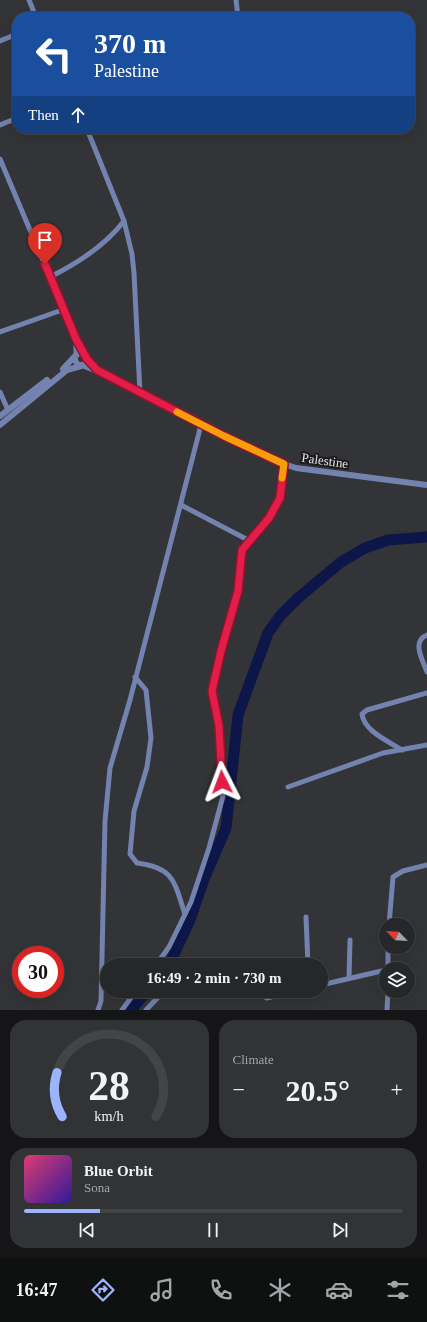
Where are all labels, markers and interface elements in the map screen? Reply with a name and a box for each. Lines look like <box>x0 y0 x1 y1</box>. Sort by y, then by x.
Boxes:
icon: left <box>28 28 80 80</box>
text: 370 m <box>94 28 166 59</box>
text: Palestine <box>94 61 159 81</box>
icon: ahead <box>67 104 89 126</box>
text: Then <box>28 107 59 123</box>
pin <box>28 223 62 264</box>
icon: arrive <box>34 229 56 251</box>
street label: Palestine <box>301 450 349 471</box>
position arrow <box>201 761 243 803</box>
north arrow <box>379 918 415 954</box>
map controls <box>379 918 415 998</box>
speed limit sign: 30 <box>12 946 64 998</box>
button: layers <box>379 962 415 998</box>
text: 16:49 · 2 min · 730 m <box>147 970 282 986</box>
text: Climate <box>233 1052 274 1067</box>
text: 28 <box>88 1063 130 1109</box>
text: 20.5° <box>286 1074 350 1107</box>
text: − <box>233 1077 245 1102</box>
text: + <box>391 1077 403 1102</box>
text: km/h <box>95 1108 124 1124</box>
text: Blue Orbit <box>84 1163 153 1179</box>
text: Sona <box>84 1180 110 1195</box>
icon: previous <box>76 1219 98 1241</box>
icon: pause <box>202 1219 224 1241</box>
icon: next <box>329 1219 351 1241</box>
icon: directions <box>89 1276 117 1304</box>
icon: music <box>148 1276 176 1304</box>
icon: phone <box>207 1276 235 1304</box>
icon: climate <box>266 1276 294 1304</box>
icon: car <box>325 1276 353 1304</box>
icon: filters <box>384 1276 412 1304</box>
text: 16:47 <box>16 1280 58 1300</box>

